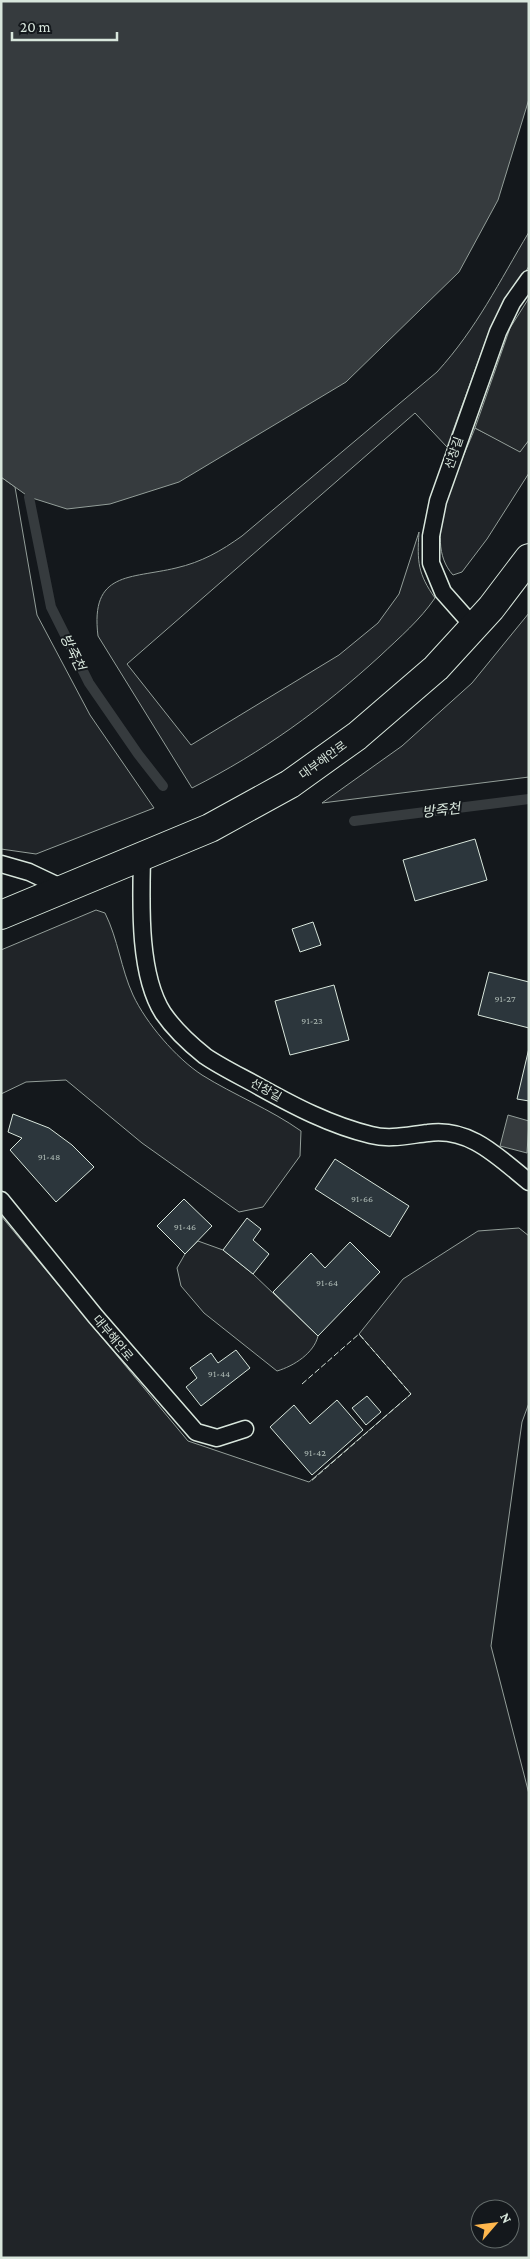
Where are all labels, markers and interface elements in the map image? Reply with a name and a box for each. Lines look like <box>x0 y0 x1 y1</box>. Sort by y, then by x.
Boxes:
scale bar <box>12 10 118 42</box>
text: 20 m <box>20 19 51 35</box>
street label: 선창길 <box>442 435 466 471</box>
water label: 방죽천 <box>57 631 89 674</box>
street label: 대부해안로 <box>297 738 349 782</box>
water label: 방죽천 <box>421 800 462 820</box>
house number: 91-27 <box>494 993 516 1004</box>
house number: 91-23 <box>301 1015 323 1026</box>
street label: 선창길 <box>248 1076 284 1104</box>
house number: 91-48 <box>38 1151 60 1162</box>
house number: 91-66 <box>351 1193 373 1204</box>
house number: 91-46 <box>174 1221 196 1232</box>
house number: 91-64 <box>316 1277 338 1288</box>
street label: 대부해안로 <box>90 1312 136 1364</box>
house number: 91-44 <box>208 1368 230 1379</box>
house number: 91-42 <box>304 1447 326 1458</box>
north arrow <box>470 2199 520 2249</box>
text: N <box>497 2210 516 2226</box>

